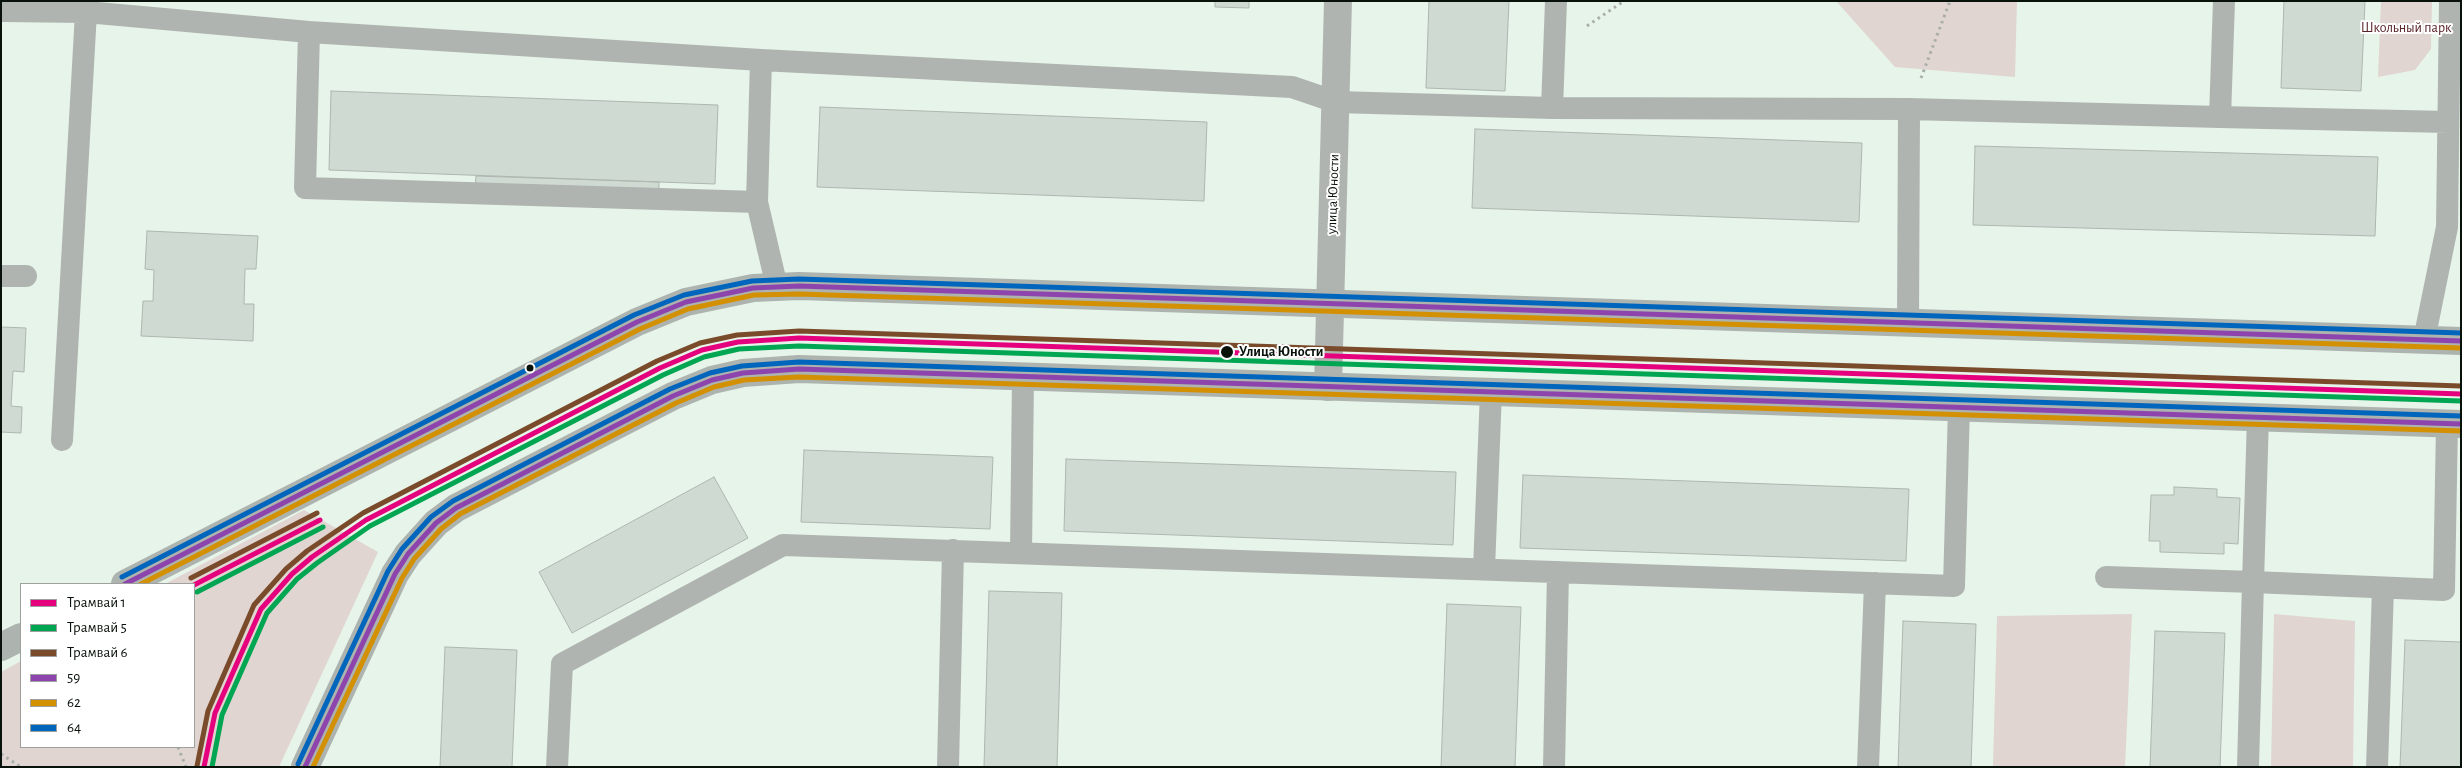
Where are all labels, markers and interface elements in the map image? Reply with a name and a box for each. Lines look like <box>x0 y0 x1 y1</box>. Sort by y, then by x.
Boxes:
park label: Школьный парк <box>2361 20 2451 36</box>
street label: улица Юности <box>1323 154 1343 234</box>
marker: Улица Юности <box>1219 344 1235 360</box>
place label: Улица Юности <box>1239 344 1323 360</box>
unlabelled marker <box>525 363 535 373</box>
legend <box>20 583 195 748</box>
text: Трамвай 1 <box>67 595 126 610</box>
text: Трамвай 5 <box>67 620 127 635</box>
text: Трамвай 6 <box>67 645 128 660</box>
text: 59 <box>67 670 80 685</box>
text: 62 <box>67 695 81 710</box>
text: 64 <box>67 720 81 735</box>

